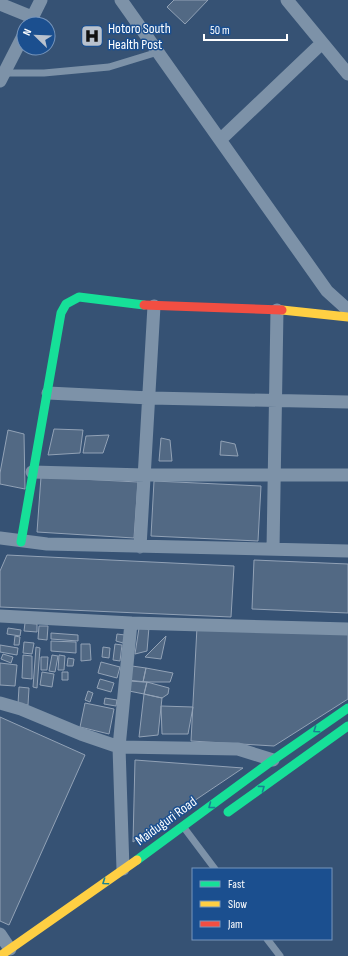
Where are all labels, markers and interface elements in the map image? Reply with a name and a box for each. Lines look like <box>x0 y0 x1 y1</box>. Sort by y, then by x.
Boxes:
north arrow <box>16 16 56 56</box>
scale bar <box>204 16 287 42</box>
place label: Hotoro South Health Post <box>108 20 171 53</box>
hospital icon: Hotoro South Health Post <box>79 23 105 49</box>
text: 50 m <box>210 23 230 38</box>
text: N <box>20 27 34 38</box>
one-way arrow <box>313 725 320 733</box>
one-way arrow <box>257 786 264 793</box>
street label: Maiduguri Road <box>132 793 200 849</box>
one-way arrow <box>208 802 215 809</box>
legend <box>192 868 332 940</box>
one-way arrow <box>102 877 109 885</box>
text: Fast <box>228 877 245 892</box>
text: Slow <box>228 897 247 912</box>
text: Jam <box>227 917 243 932</box>

